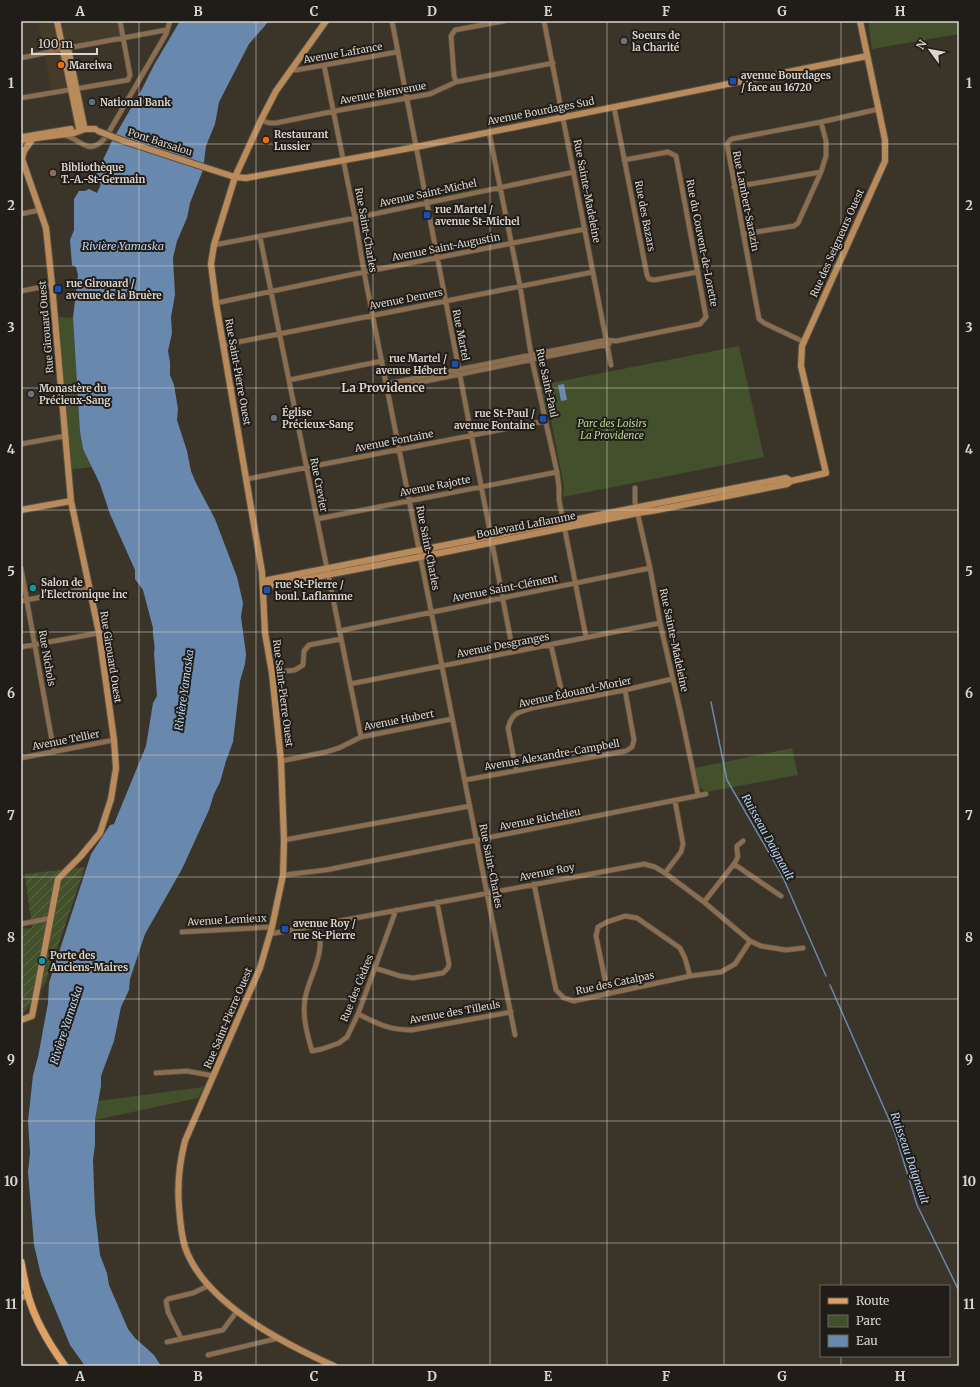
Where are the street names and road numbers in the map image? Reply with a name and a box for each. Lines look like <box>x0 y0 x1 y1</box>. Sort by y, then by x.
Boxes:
street label: Avenue Lafrance <box>302 40 383 67</box>
street label: Avenue Bienvenue <box>338 79 427 107</box>
street label: Avenue Bourdages Sud <box>485 94 596 128</box>
street label: Pont Barsalou <box>126 125 194 159</box>
street label: Rue Sainte-Madeleine <box>571 138 603 244</box>
street label: Rue Lambert-Sarazin <box>730 150 762 253</box>
street label: Avenue Saint-Michel <box>377 176 478 210</box>
street label: Rue du Couvent-de-Lorette <box>683 178 721 308</box>
street label: Rue des Bazars <box>632 179 658 253</box>
street label: Rue Saint-Charles <box>352 187 380 274</box>
street label: Rue des Seigneurs Ouest <box>807 187 867 299</box>
street label: Avenue Saint-Augustin <box>390 230 502 264</box>
street label: Rue Girouard Ouest <box>35 280 57 374</box>
street label: Avenue Demers <box>367 285 444 313</box>
street label: Rue Martel <box>450 308 472 362</box>
street label: Rue Saint-Pierre Ouest <box>222 318 254 427</box>
street label: Rue Saint-Paul <box>533 347 561 419</box>
street label: Avenue Fontaine <box>353 427 434 455</box>
street label: Rue Crevier <box>307 457 331 514</box>
street label: Avenue Rajotte <box>398 473 471 499</box>
street label: Rue Saint-Charles <box>413 505 443 592</box>
street label: Boulevard Laflamme <box>475 509 577 541</box>
street label: Avenue Saint-Clément <box>450 571 559 605</box>
street label: Rue Sainte-Madeleine <box>657 587 691 693</box>
street label: Rue Girouard Ouest <box>97 610 125 704</box>
street label: Rue Nichols <box>36 629 58 687</box>
street label: Avenue Desgranges <box>455 630 550 661</box>
street label: Rue Saint-Pierre Ouest <box>270 638 296 748</box>
street label: Avenue Édouard-Morier <box>516 673 633 711</box>
street label: Avenue Hubert <box>362 707 435 733</box>
street label: Avenue Tellier <box>30 727 101 753</box>
street label: Avenue Alexandre-Campbell <box>482 737 621 773</box>
street label: Avenue Richelieu <box>497 805 582 833</box>
street label: Rue Saint-Charles <box>476 823 506 910</box>
street label: Avenue Roy <box>517 860 576 884</box>
street label: Avenue Lemieux <box>186 911 267 929</box>
street label: Rue des Cèdres <box>338 952 376 1024</box>
street label: Rue Saint-Pierre Ouest <box>201 966 255 1070</box>
street label: Rue des Catalpas <box>574 968 656 998</box>
street label: Avenue des Tilleuls <box>408 998 502 1027</box>

